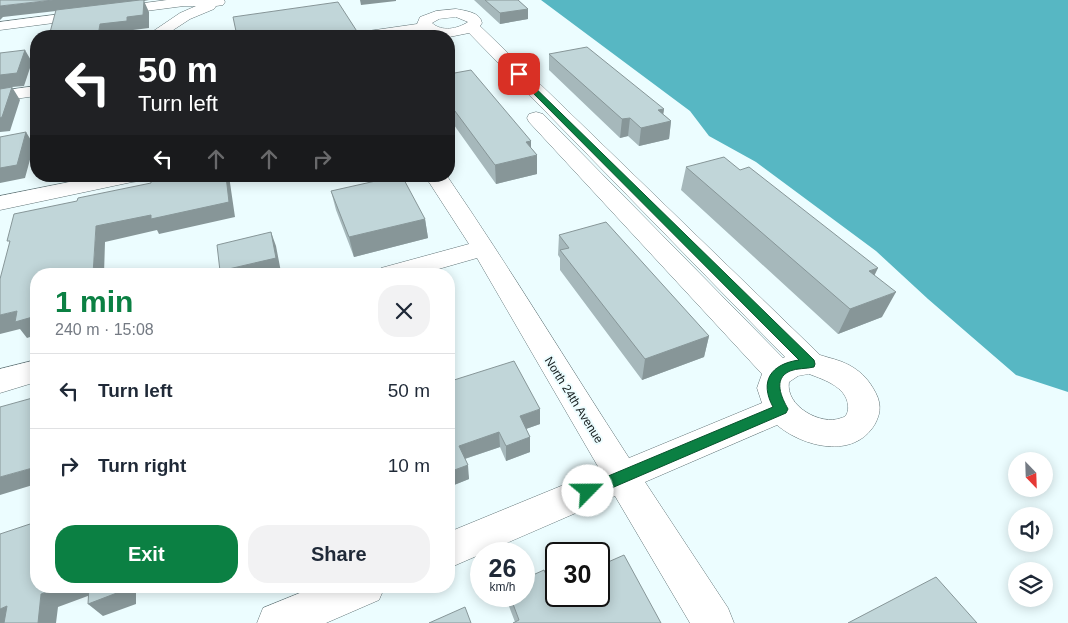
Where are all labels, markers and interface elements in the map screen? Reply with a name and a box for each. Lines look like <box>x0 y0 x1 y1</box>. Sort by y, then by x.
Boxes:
icon: left <box>55 50 120 115</box>
text: 50 m <box>138 50 218 89</box>
pin <box>498 53 540 95</box>
icon: arrive <box>505 60 533 88</box>
text: Turn left <box>138 91 218 116</box>
icon: left <box>149 145 177 173</box>
icon: ahead <box>202 145 230 173</box>
icon: ahead <box>255 145 283 173</box>
icon: right <box>308 145 336 173</box>
text: 1 min <box>55 285 133 318</box>
button: close <box>378 285 430 337</box>
text: 240 m · 15:08 <box>55 321 154 338</box>
street label: North 24th Avenue <box>542 354 606 446</box>
icon: left <box>55 377 83 405</box>
text: Turn left <box>98 380 173 401</box>
text: 50 m <box>388 380 430 401</box>
icon: right <box>55 452 83 480</box>
north arrow <box>1008 452 1052 498</box>
map controls <box>1008 452 1053 607</box>
text: Turn right <box>98 455 186 476</box>
text: 10 m <box>388 455 430 476</box>
position arrow <box>561 464 613 516</box>
button: sound <box>1008 507 1053 552</box>
button: Exit <box>55 525 238 583</box>
button: Share <box>248 525 430 583</box>
speed limit sign: 30 <box>545 542 610 607</box>
text: 26 <box>489 554 516 582</box>
button: layers <box>1008 562 1053 607</box>
text: km/h <box>489 580 516 594</box>

